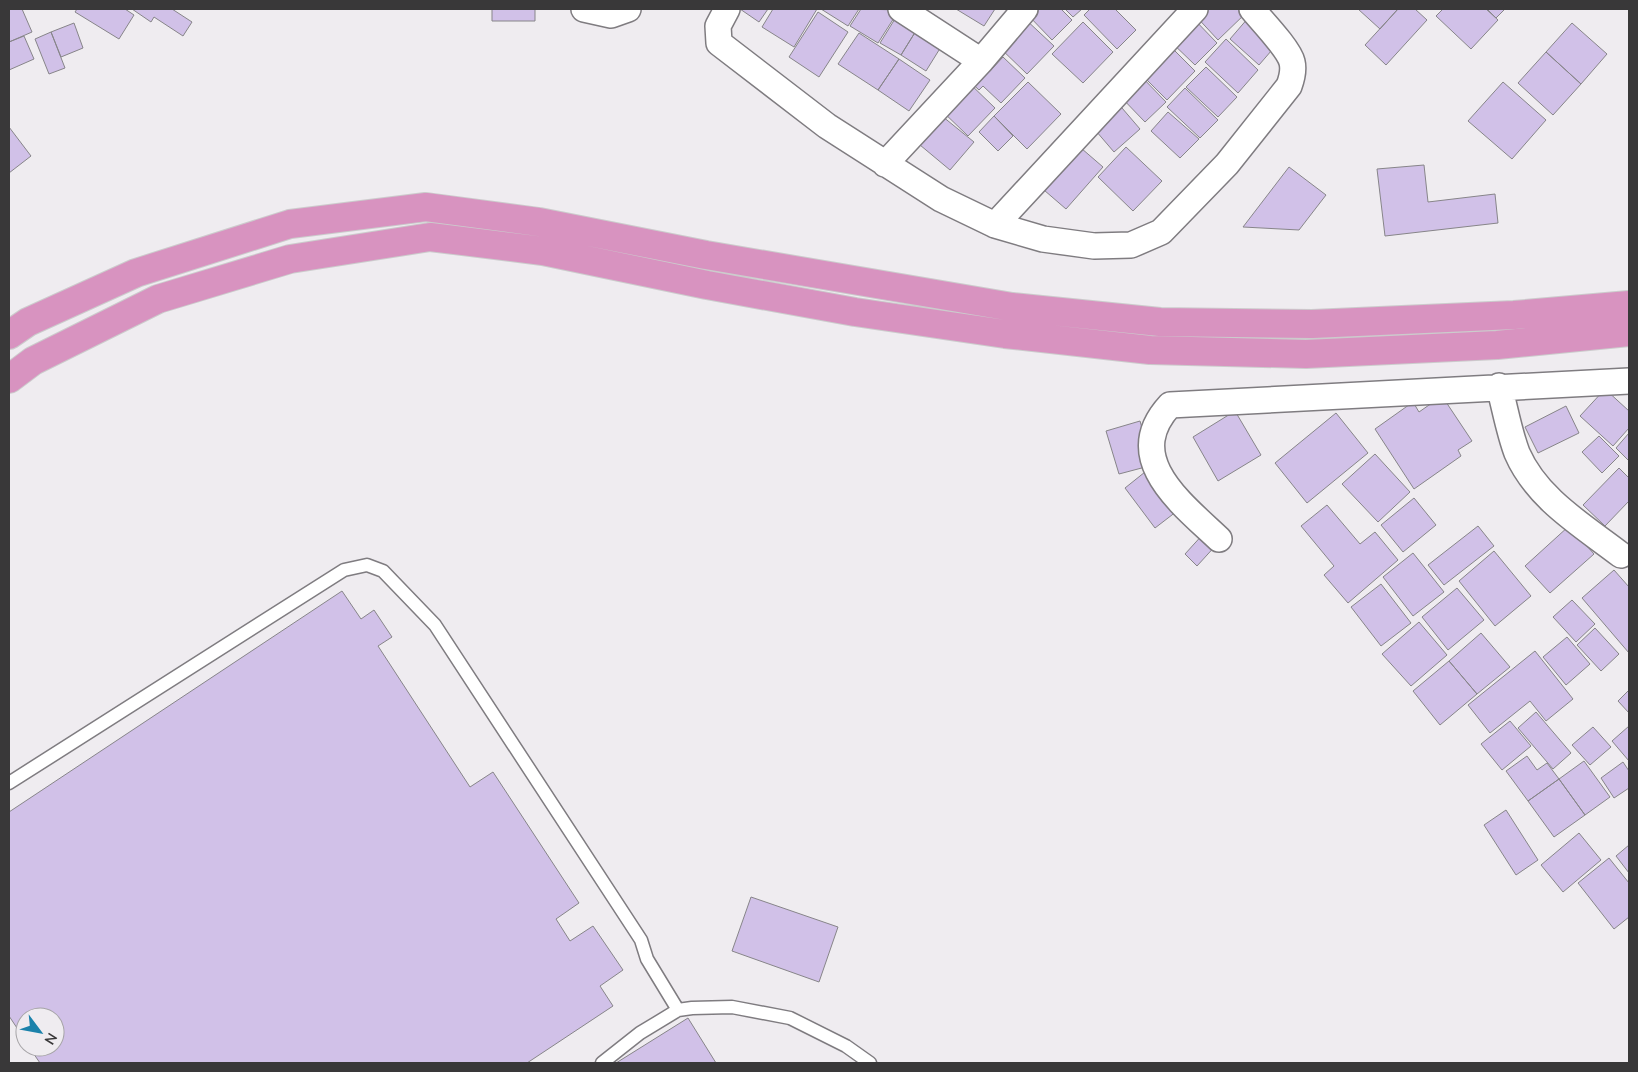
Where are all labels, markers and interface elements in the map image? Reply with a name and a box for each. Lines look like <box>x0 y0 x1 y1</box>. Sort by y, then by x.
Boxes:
north arrow <box>15 1007 65 1057</box>
text: N <box>41 1030 61 1048</box>

